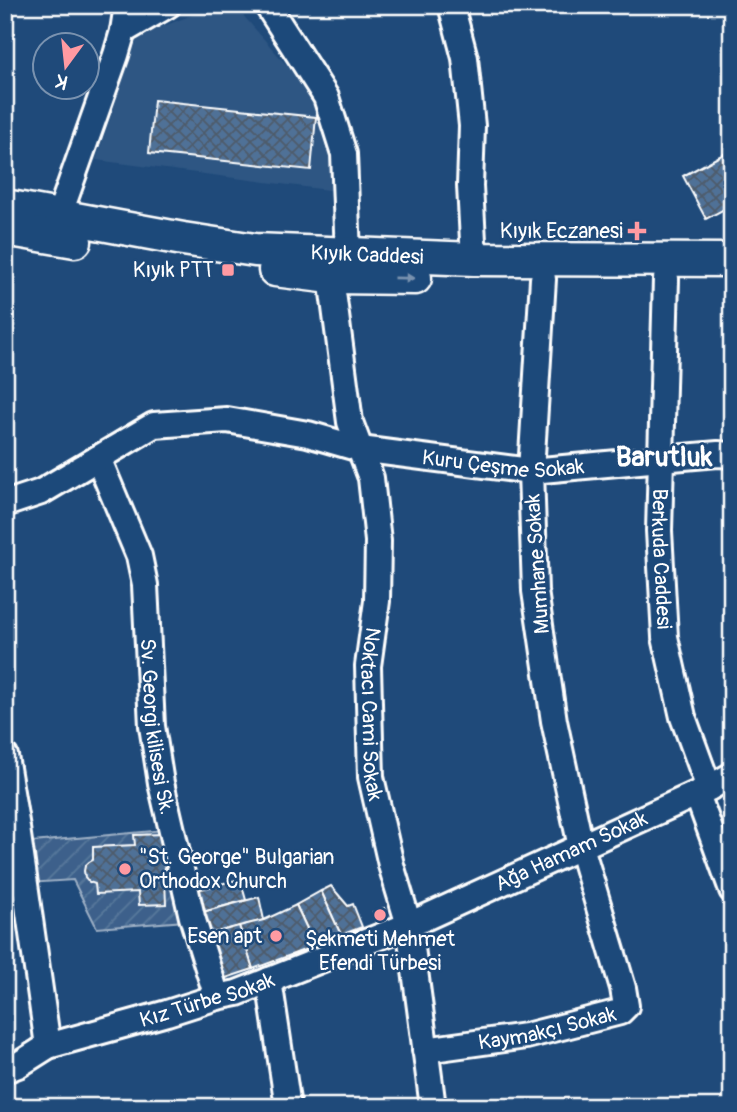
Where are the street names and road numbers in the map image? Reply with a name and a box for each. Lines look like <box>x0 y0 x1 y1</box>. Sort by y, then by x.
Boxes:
street label: Kıyık Caddesi <box>310 239 424 271</box>
street label: Kuru Çeşme Sokak <box>420 444 586 485</box>
street label: Berkuda Caddesi <box>645 488 678 630</box>
street label: Mumhane Sokak <box>519 493 556 635</box>
street label: Noktacı Cami Sokak <box>354 625 389 804</box>
street label: Sv. Georgi kilisesi Sk. <box>134 638 181 817</box>
street label: Ağa Hamam Sokak <box>491 805 652 898</box>
street label: Kız Türbe Sokak <box>137 966 279 1034</box>
street label: Kaymakçı Sokak <box>476 1001 619 1056</box>

